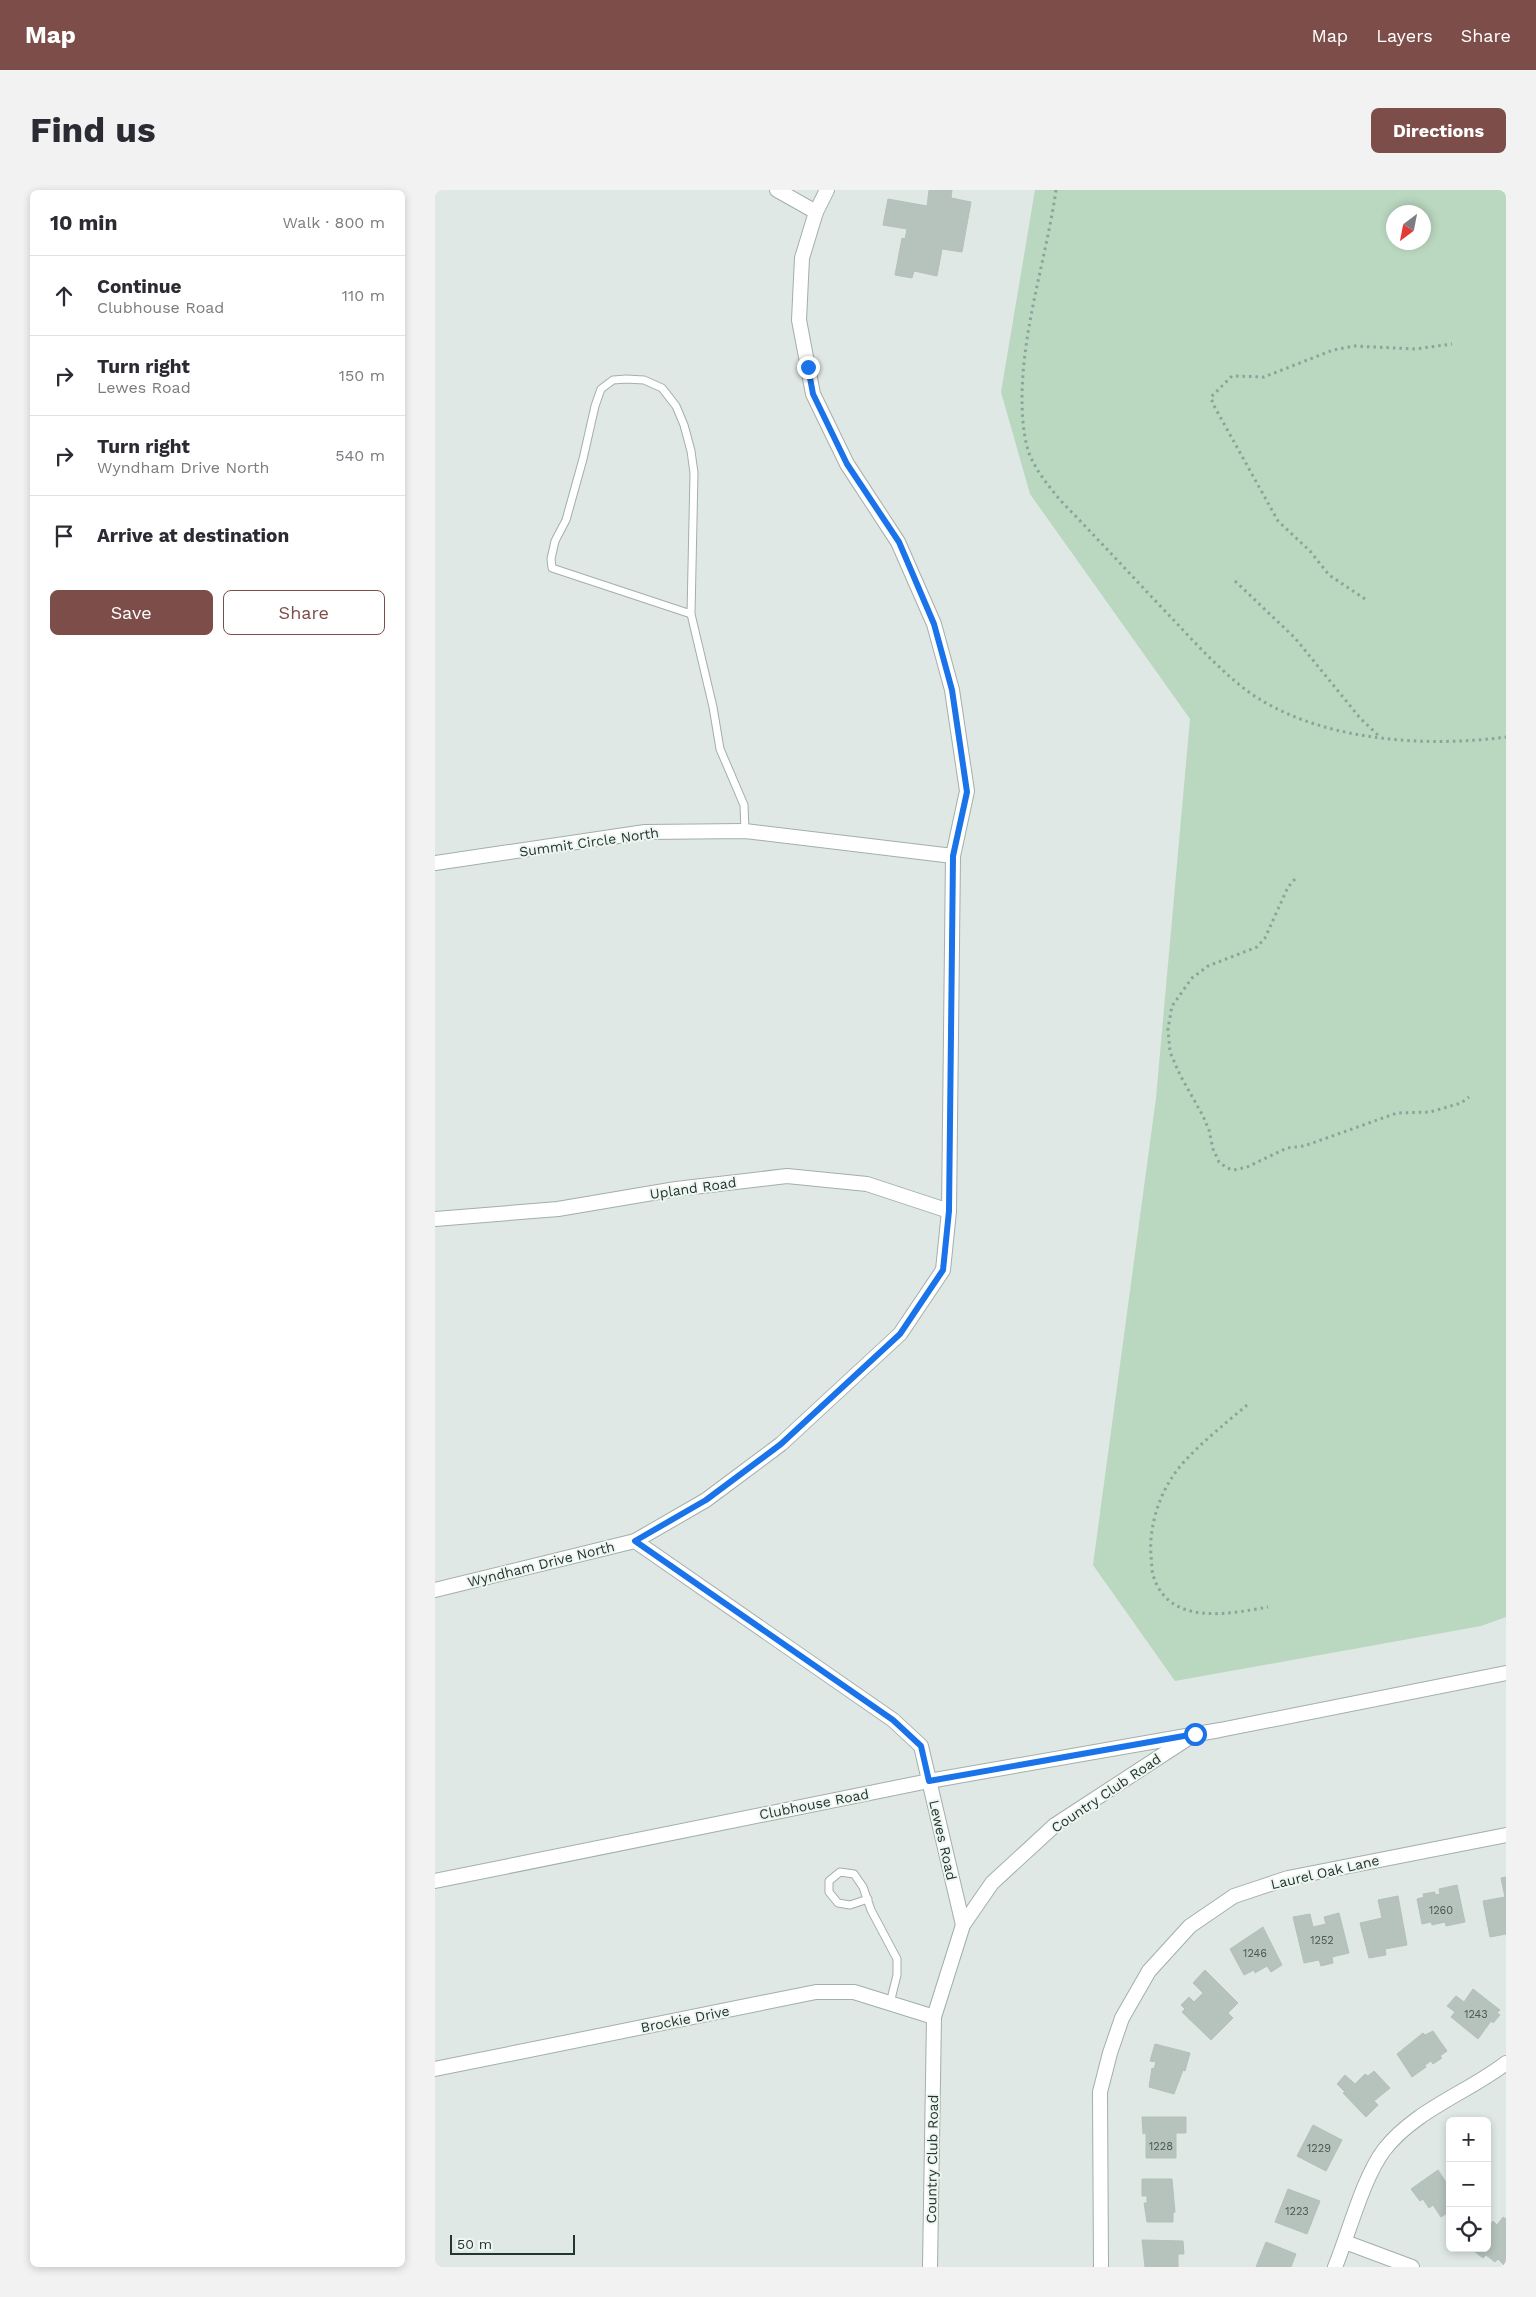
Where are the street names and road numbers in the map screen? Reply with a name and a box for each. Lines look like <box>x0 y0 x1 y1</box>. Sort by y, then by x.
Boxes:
street label: Summit Circle North <box>518 824 660 860</box>
street label: Upland Road <box>649 1174 737 1202</box>
street label: Wyndham Drive North <box>466 1538 616 1590</box>
street label: Country Club Road <box>1048 1750 1164 1836</box>
street label: Clubhouse Road <box>758 1786 870 1822</box>
street label: Lewes Road <box>926 1798 960 1882</box>
street label: Laurel Oak Lane <box>1269 1852 1381 1892</box>
street label: Brockie Drive <box>639 2003 731 2035</box>
street label: Country Club Road <box>923 2095 941 2223</box>

